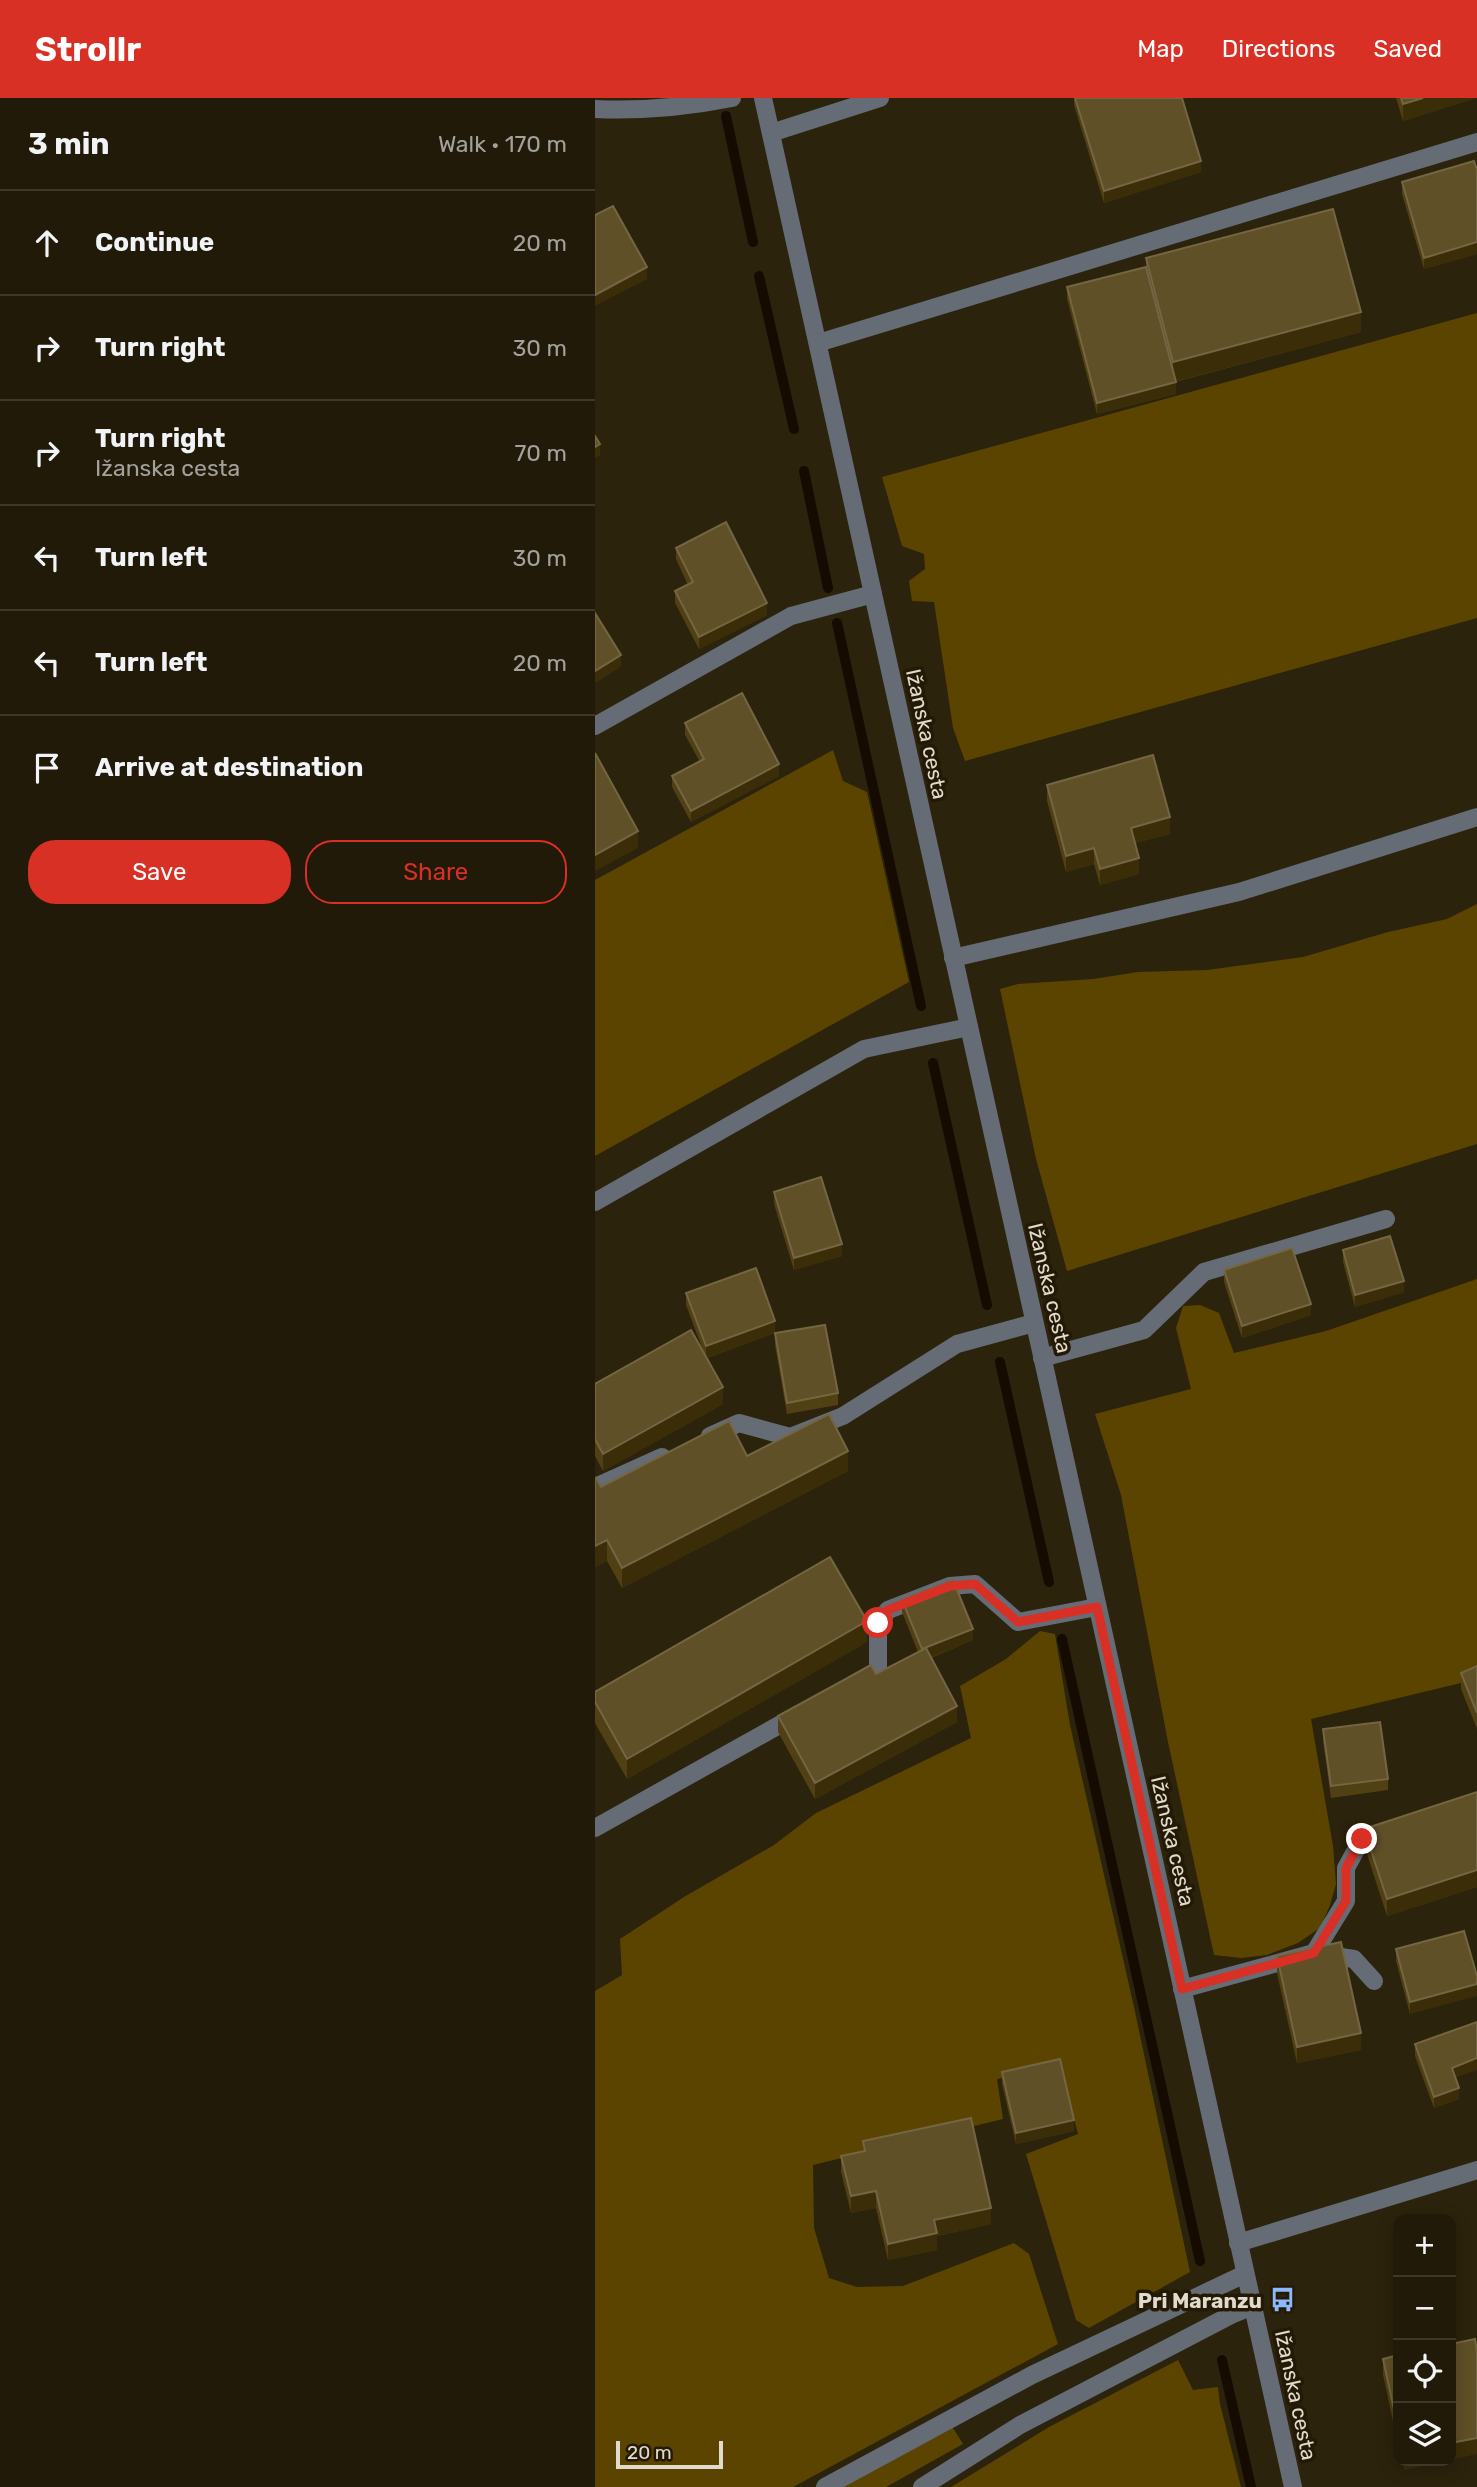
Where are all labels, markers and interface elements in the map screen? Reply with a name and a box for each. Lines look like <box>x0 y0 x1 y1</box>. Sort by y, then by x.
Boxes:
text: Strollr <box>35 30 141 69</box>
text: Map <box>1137 35 1184 63</box>
text: Directions <box>1222 35 1335 63</box>
text: Saved <box>1373 35 1442 63</box>
text: 3 min <box>28 126 110 162</box>
text: Walk · 170 m <box>438 130 567 158</box>
icon: ahead <box>28 224 66 262</box>
text: Continue <box>95 227 214 258</box>
text: 20 m <box>513 229 567 257</box>
icon: right <box>28 329 66 367</box>
text: Turn right <box>95 332 225 363</box>
text: 30 m <box>512 334 567 362</box>
text: Turn right <box>95 423 225 454</box>
icon: right <box>28 434 66 472</box>
text: 70 m <box>515 439 567 467</box>
text: Ižanska cesta <box>95 454 240 482</box>
icon: left <box>28 539 66 577</box>
text: Turn left <box>95 542 207 573</box>
text: 30 m <box>512 544 567 572</box>
icon: left <box>28 644 66 682</box>
text: Turn left <box>95 647 207 678</box>
text: 20 m <box>513 649 567 677</box>
street label: Ižanska cesta <box>901 667 953 801</box>
icon: arrive <box>28 749 66 787</box>
text: Arrive at destination <box>95 752 363 783</box>
button: Save <box>28 840 291 904</box>
button: Share <box>305 840 567 904</box>
street label: Ižanska cesta <box>1023 1221 1077 1355</box>
route start <box>862 1607 893 1638</box>
street label: Ižanska cesta <box>1146 1774 1200 1908</box>
route end <box>1346 1823 1377 1854</box>
map controls <box>1393 2214 1456 2466</box>
button: + <box>1393 2214 1456 2277</box>
button: − <box>1393 2277 1456 2340</box>
bus stop icon: Pri Maranzu <box>1268 2286 1296 2314</box>
place label: Pri Maranzu <box>1138 2288 1262 2313</box>
street label: Ižanska cesta <box>1270 2328 1322 2462</box>
button: locate <box>1393 2340 1456 2403</box>
button: layers <box>1393 2403 1456 2466</box>
scale bar <box>616 2438 723 2470</box>
text: 20 m <box>627 2441 672 2464</box>

